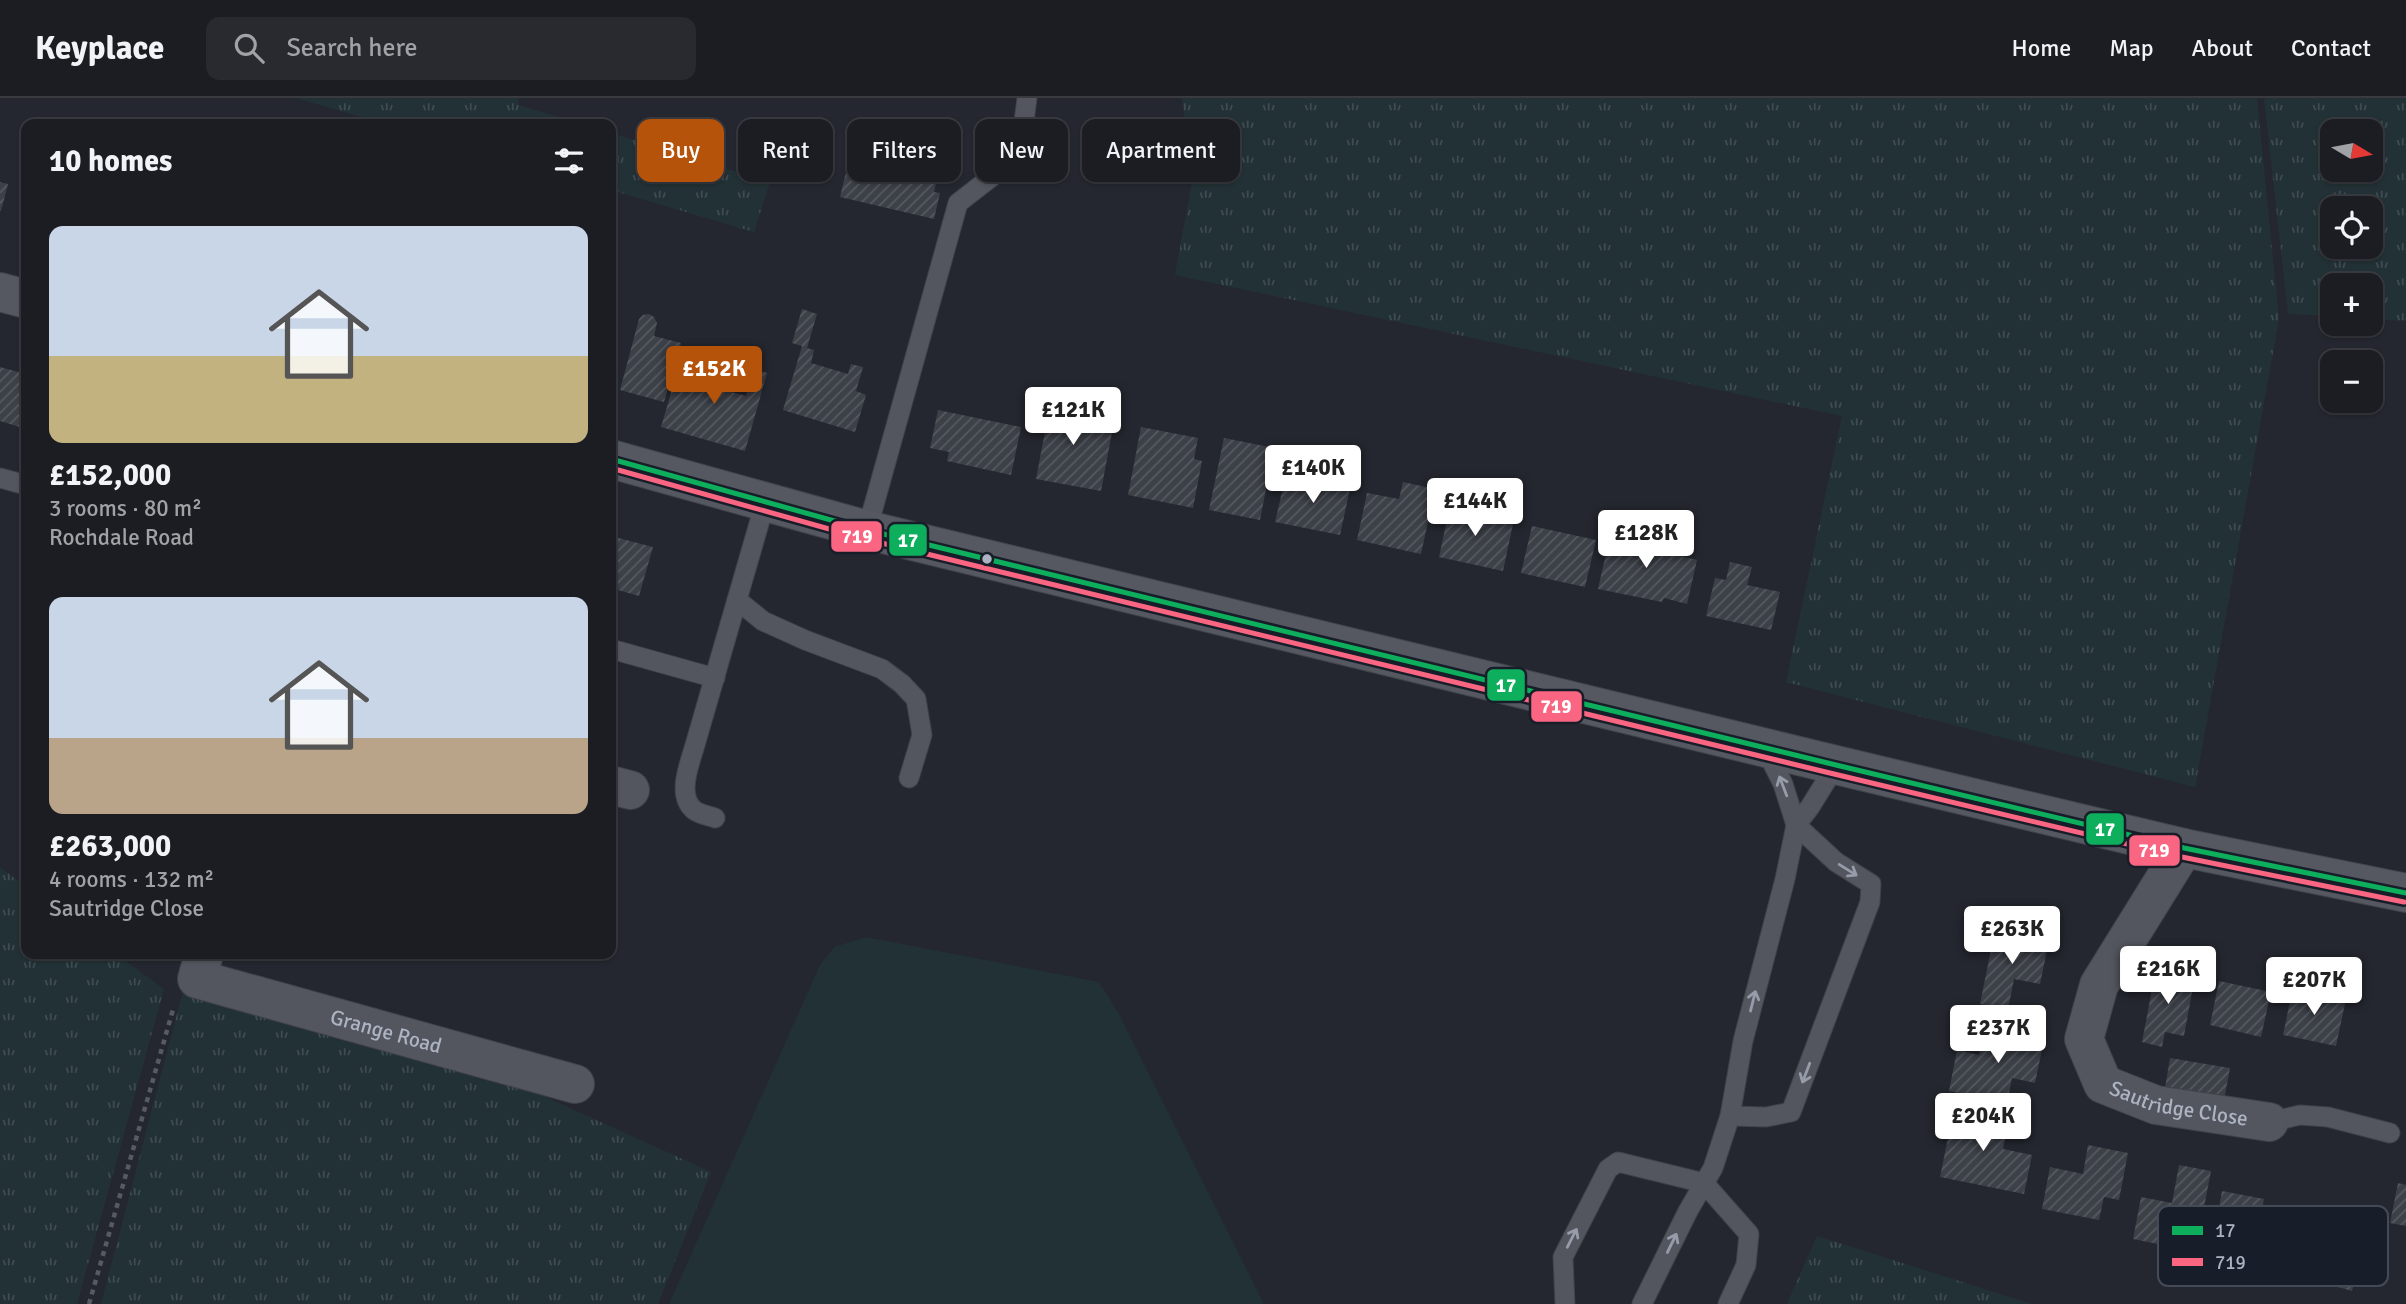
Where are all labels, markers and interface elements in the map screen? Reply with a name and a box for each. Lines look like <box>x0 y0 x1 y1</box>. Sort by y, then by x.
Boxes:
search box <box>206 17 696 80</box>
text: Keyplace <box>35 28 164 69</box>
icon: search <box>230 29 268 67</box>
text: Search here <box>286 32 418 64</box>
text: Home <box>2011 33 2071 63</box>
text: Map <box>2109 33 2154 63</box>
text: About <box>2192 33 2253 63</box>
text: Contact <box>2291 33 2371 63</box>
chip: Buy <box>637 119 724 182</box>
chip: Rent <box>738 119 833 182</box>
chip: Filters <box>847 119 961 182</box>
chip: New <box>975 119 1068 182</box>
chip: Apartment <box>1082 119 1240 182</box>
north arrow <box>2320 119 2384 182</box>
map controls <box>2320 119 2383 413</box>
icon: filters <box>550 142 588 180</box>
text: 10 homes <box>49 143 172 180</box>
button: locate <box>2320 196 2383 259</box>
icon: home <box>256 271 382 397</box>
button: + <box>2320 273 2383 336</box>
pin: £152K <box>665 346 763 406</box>
button: − <box>2320 350 2383 413</box>
text: £152K <box>682 354 746 383</box>
pin: £121K <box>1024 388 1122 447</box>
text: £121K <box>1041 395 1105 424</box>
pin: £140K <box>1264 446 1362 505</box>
text: £140K <box>1281 453 1345 482</box>
text: £152,000 <box>49 457 171 494</box>
pin: £144K <box>1426 478 1524 538</box>
text: £144K <box>1443 486 1507 515</box>
text: 3 rooms · 80 m² <box>49 494 202 523</box>
pin: £128K <box>1597 510 1695 570</box>
text: £128K <box>1614 518 1678 547</box>
line badge: 719 <box>830 520 883 553</box>
text: Rochdale Road <box>49 523 194 552</box>
line badge: 17 <box>888 523 928 557</box>
text: 719 <box>842 525 872 549</box>
text: 17 <box>898 529 918 553</box>
unlabelled marker <box>980 552 994 566</box>
icon: home <box>256 642 382 768</box>
line badge: 17 <box>1486 668 1526 702</box>
text: 17 <box>1496 674 1516 698</box>
line badge: 719 <box>1530 690 1583 723</box>
text: 719 <box>1541 695 1571 719</box>
one-way arrow <box>1775 775 1788 797</box>
line badge: 17 <box>2085 812 2125 846</box>
text: 17 <box>2095 818 2115 842</box>
text: £263,000 <box>49 828 171 865</box>
line badge: 719 <box>2128 834 2181 867</box>
text: 719 <box>2139 839 2169 863</box>
one-way arrow <box>1837 863 1857 877</box>
text: 4 rooms · 132 m² <box>49 865 214 894</box>
text: Sautridge Close <box>49 894 204 923</box>
pin: £263K <box>1963 906 2061 966</box>
text: £263K <box>1980 914 2044 943</box>
pin: £216K <box>2119 946 2217 1006</box>
text: £216K <box>2136 954 2200 983</box>
pin: £207K <box>2265 958 2363 1017</box>
text: £207K <box>2282 965 2346 994</box>
one-way arrow <box>1747 990 1760 1013</box>
street label: Grange Road <box>327 1004 444 1059</box>
pin: £237K <box>1949 1006 2047 1065</box>
text: £237K <box>1966 1013 2030 1042</box>
one-way arrow <box>1799 1061 1812 1083</box>
street label: Sautridge Close <box>2106 1075 2250 1132</box>
pin: £204K <box>1934 1094 2032 1153</box>
text: £204K <box>1951 1101 2015 1130</box>
legend <box>2158 1206 2388 1286</box>
text: 17 <box>2215 1219 2236 1243</box>
one-way arrow <box>1566 1228 1580 1249</box>
one-way arrow <box>1666 1233 1680 1254</box>
text: 719 <box>2215 1251 2246 1275</box>

